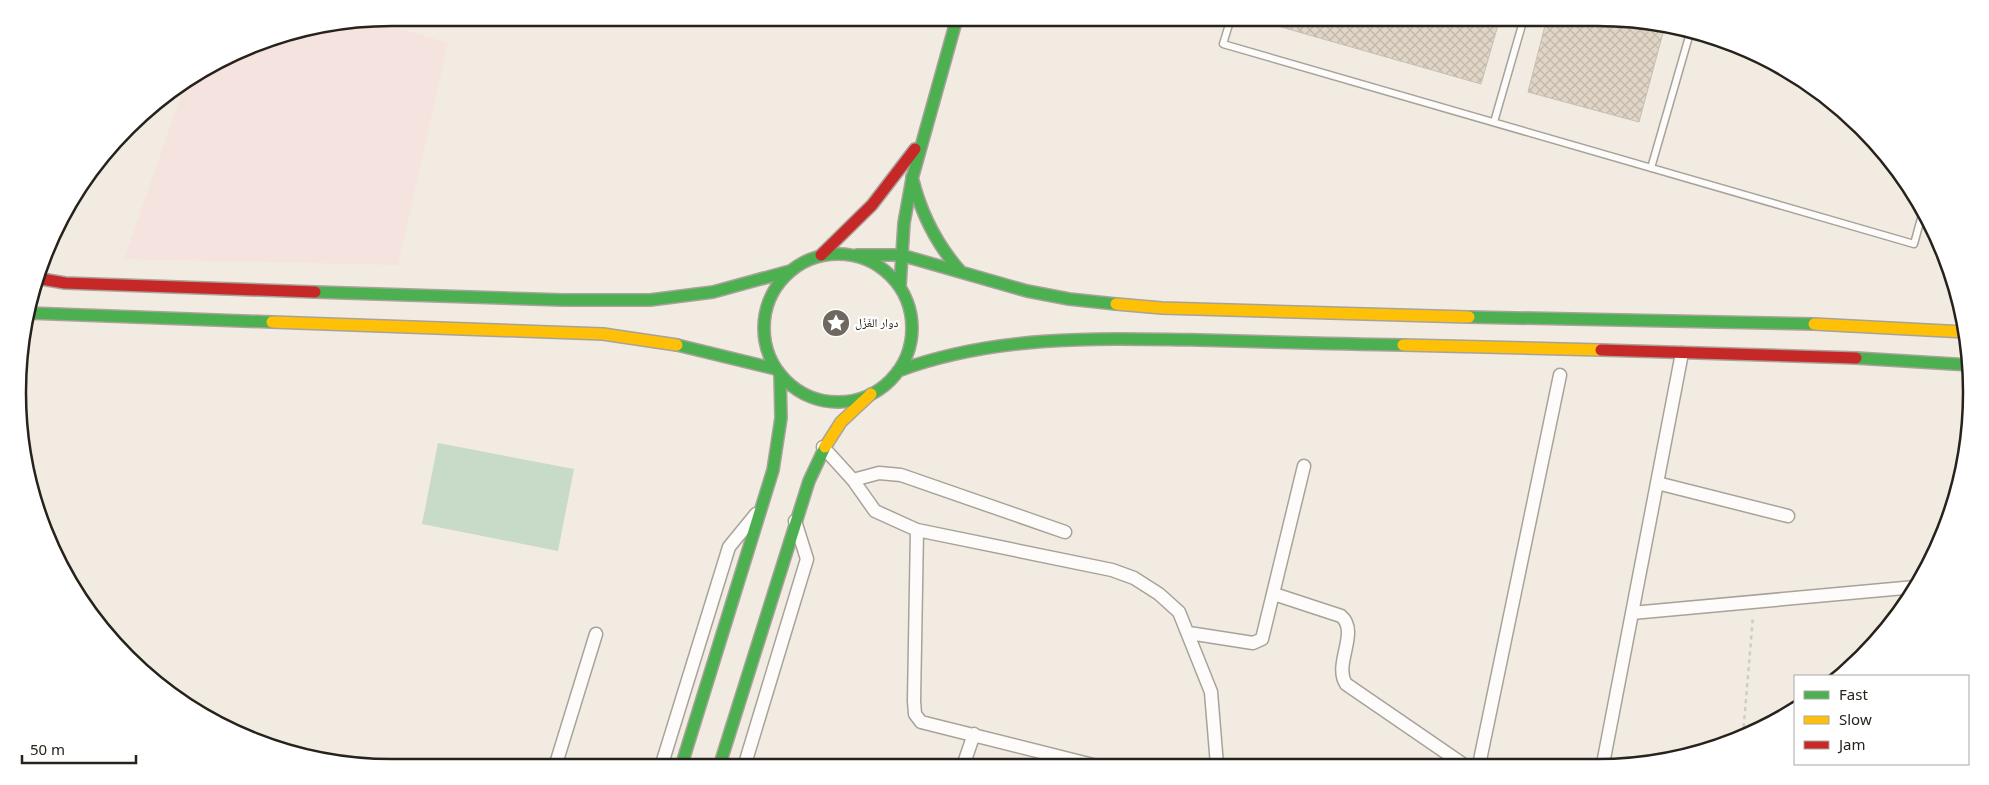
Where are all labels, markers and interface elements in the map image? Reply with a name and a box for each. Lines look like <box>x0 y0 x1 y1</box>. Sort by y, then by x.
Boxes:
place icon: دوار الغَزْل <box>821 308 851 338</box>
place label: دوار الغَزْل <box>855 314 899 331</box>
legend <box>1794 675 1969 765</box>
text: Fast <box>1839 684 1868 704</box>
text: Slow <box>1839 709 1872 729</box>
scale bar <box>22 732 136 764</box>
text: Jam <box>1837 734 1866 754</box>
text: 50 m <box>30 739 65 759</box>

